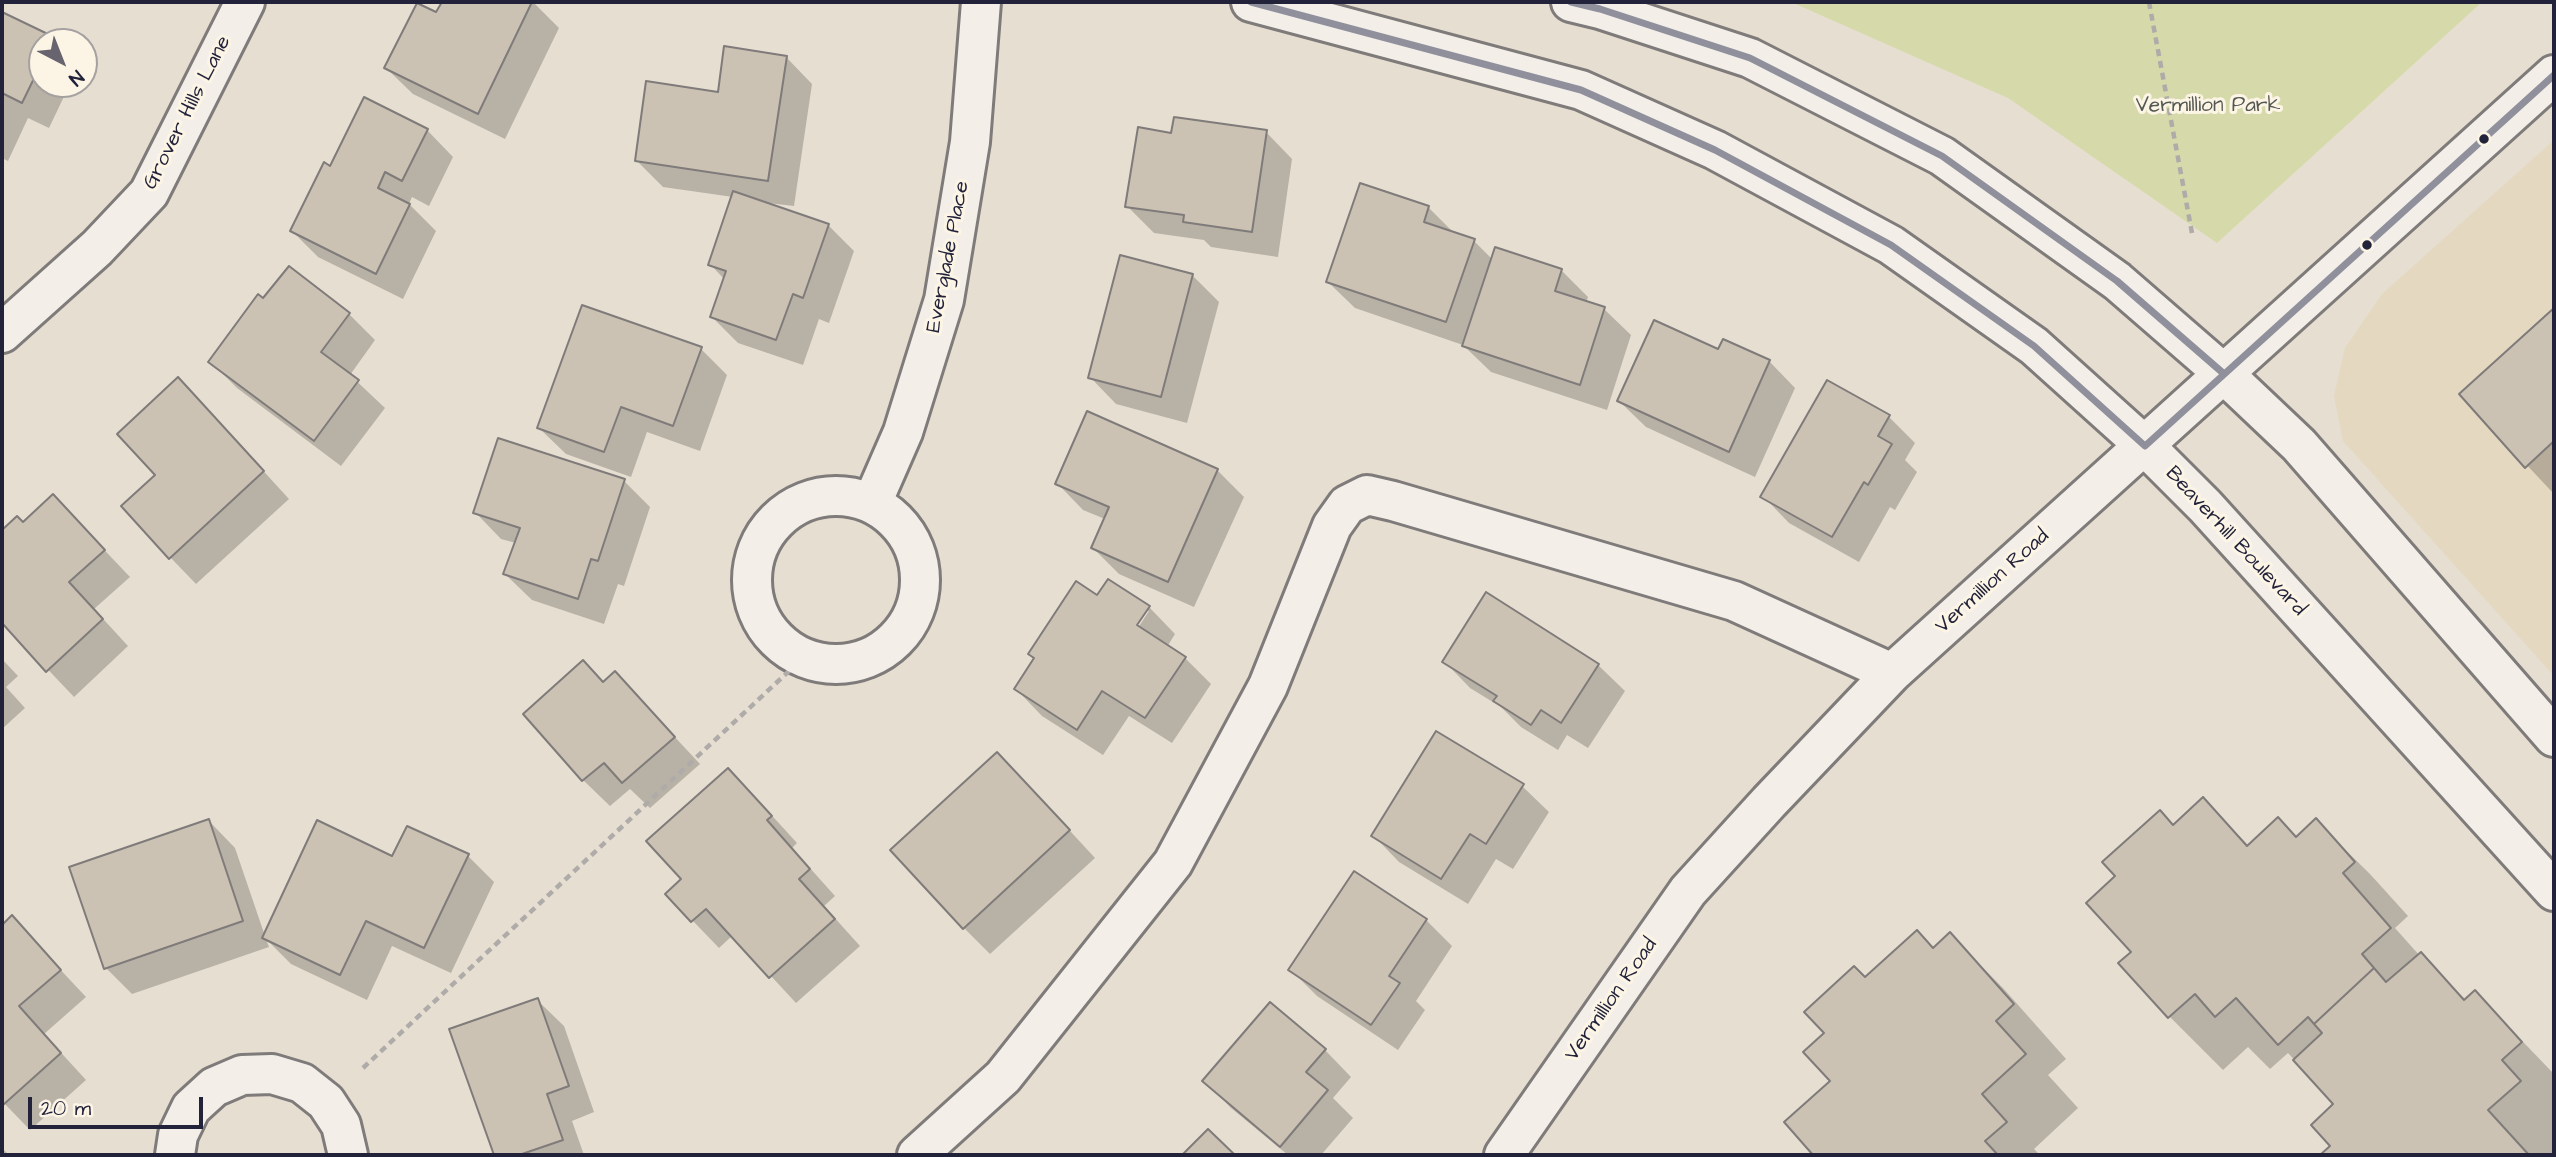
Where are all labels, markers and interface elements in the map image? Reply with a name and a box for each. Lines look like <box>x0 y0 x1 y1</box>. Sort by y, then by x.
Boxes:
north arrow <box>28 28 98 98</box>
street label: Grover Hills Lane <box>138 32 238 194</box>
text: N <box>63 63 90 92</box>
park label: Vermillion Park <box>2136 94 2280 120</box>
unlabelled marker <box>2477 132 2491 146</box>
street label: Everglade Place <box>922 179 976 335</box>
unlabelled marker <box>2360 238 2374 252</box>
street label: Beaverhill Boulevard <box>2159 462 2311 622</box>
street label: Vermillion Road <box>1931 524 2055 640</box>
street label: Vermillion Road <box>1560 934 1664 1066</box>
scale bar <box>32 1084 206 1128</box>
text: 20 m <box>41 1094 91 1123</box>

